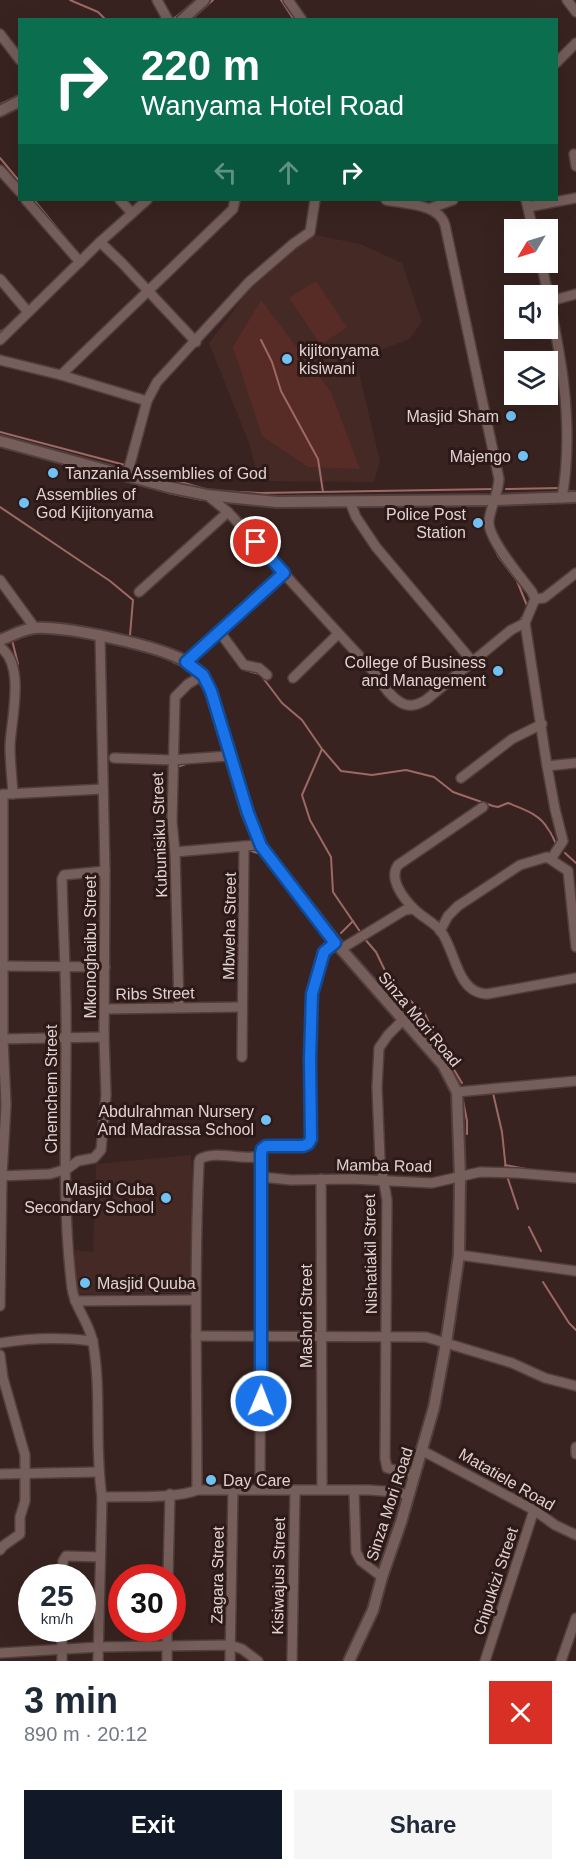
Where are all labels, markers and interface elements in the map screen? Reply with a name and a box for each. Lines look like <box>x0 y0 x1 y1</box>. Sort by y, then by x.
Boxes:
icon: right <box>42 42 120 120</box>
text: 220 m <box>141 42 260 89</box>
text: Wanyama Hotel Road <box>141 91 404 121</box>
icon: left <box>209 156 242 189</box>
icon: ahead <box>272 156 305 189</box>
icon: right <box>335 156 368 189</box>
north arrow <box>504 219 558 273</box>
map controls <box>504 219 558 405</box>
button: sound <box>504 285 558 339</box>
place label: kijitonyama kisiwani <box>299 342 379 377</box>
button: layers <box>504 351 558 405</box>
marker: kijitonyama kisiwani <box>280 352 294 366</box>
place label: Masjid Sham <box>407 408 499 425</box>
marker: Masjid Sham <box>504 409 518 423</box>
place label: Majengo <box>450 448 511 465</box>
marker: Majengo <box>516 449 530 463</box>
place label: Tanzania Assemblies of God <box>65 465 267 482</box>
marker: Tanzania Assemblies of God <box>46 466 60 480</box>
place label: Assemblies of God Kijitonyama <box>36 486 153 521</box>
marker: Assemblies of God Kijitonyama <box>17 496 31 510</box>
place label: Police Post Station <box>386 506 467 541</box>
pin <box>230 516 281 567</box>
marker: Police Post Station <box>471 516 485 530</box>
icon: arrive <box>239 525 272 558</box>
place label: College of Business and Management <box>345 654 487 689</box>
marker: College of Business and Management <box>491 664 505 678</box>
street label: Kubunisiku Street <box>149 771 170 898</box>
street label: Mbweha Street <box>220 872 239 980</box>
street label: Mkonoghaibu Street <box>82 875 99 1019</box>
street label: Sinza Mori Road <box>375 969 464 1070</box>
street label: Ribs Street <box>115 984 195 1003</box>
street label: Chemchem Street <box>43 1024 60 1153</box>
place label: Abdulrahman Nursery And Madrassa School <box>97 1103 254 1138</box>
marker: Abdulrahman Nursery And Madrassa School <box>259 1113 273 1127</box>
street label: Mamba Road <box>336 1156 432 1175</box>
place label: Masjid Cuba Secondary School <box>24 1181 154 1216</box>
marker: Masjid Cuba Secondary School <box>159 1191 173 1205</box>
street label: Nishatiakil Street <box>361 1193 380 1314</box>
street label: Mashori Street <box>298 1263 315 1368</box>
place label: Masjid Quuba <box>97 1275 196 1292</box>
marker: Masjid Quuba <box>78 1276 92 1290</box>
position arrow <box>229 1369 293 1433</box>
street label: Sinza Mori Road <box>363 1445 416 1563</box>
street label: Matatiele Road <box>456 1445 558 1514</box>
place label: Day Care <box>223 1472 291 1489</box>
marker: Day Care <box>204 1473 218 1487</box>
street label: Kisiwajusi Street <box>269 1517 288 1635</box>
street label: Zagara Street <box>208 1525 227 1624</box>
street label: Chipukizi Street <box>470 1525 521 1637</box>
speed limit sign: 30 <box>108 1564 186 1642</box>
text: 25 <box>40 1579 74 1612</box>
text: km/h <box>41 1610 73 1627</box>
text: 3 min <box>24 1680 118 1721</box>
button: close <box>489 1681 552 1744</box>
text: 890 m · 20:12 <box>24 1723 147 1745</box>
button: Exit <box>24 1790 282 1859</box>
button: Share <box>294 1790 552 1859</box>

